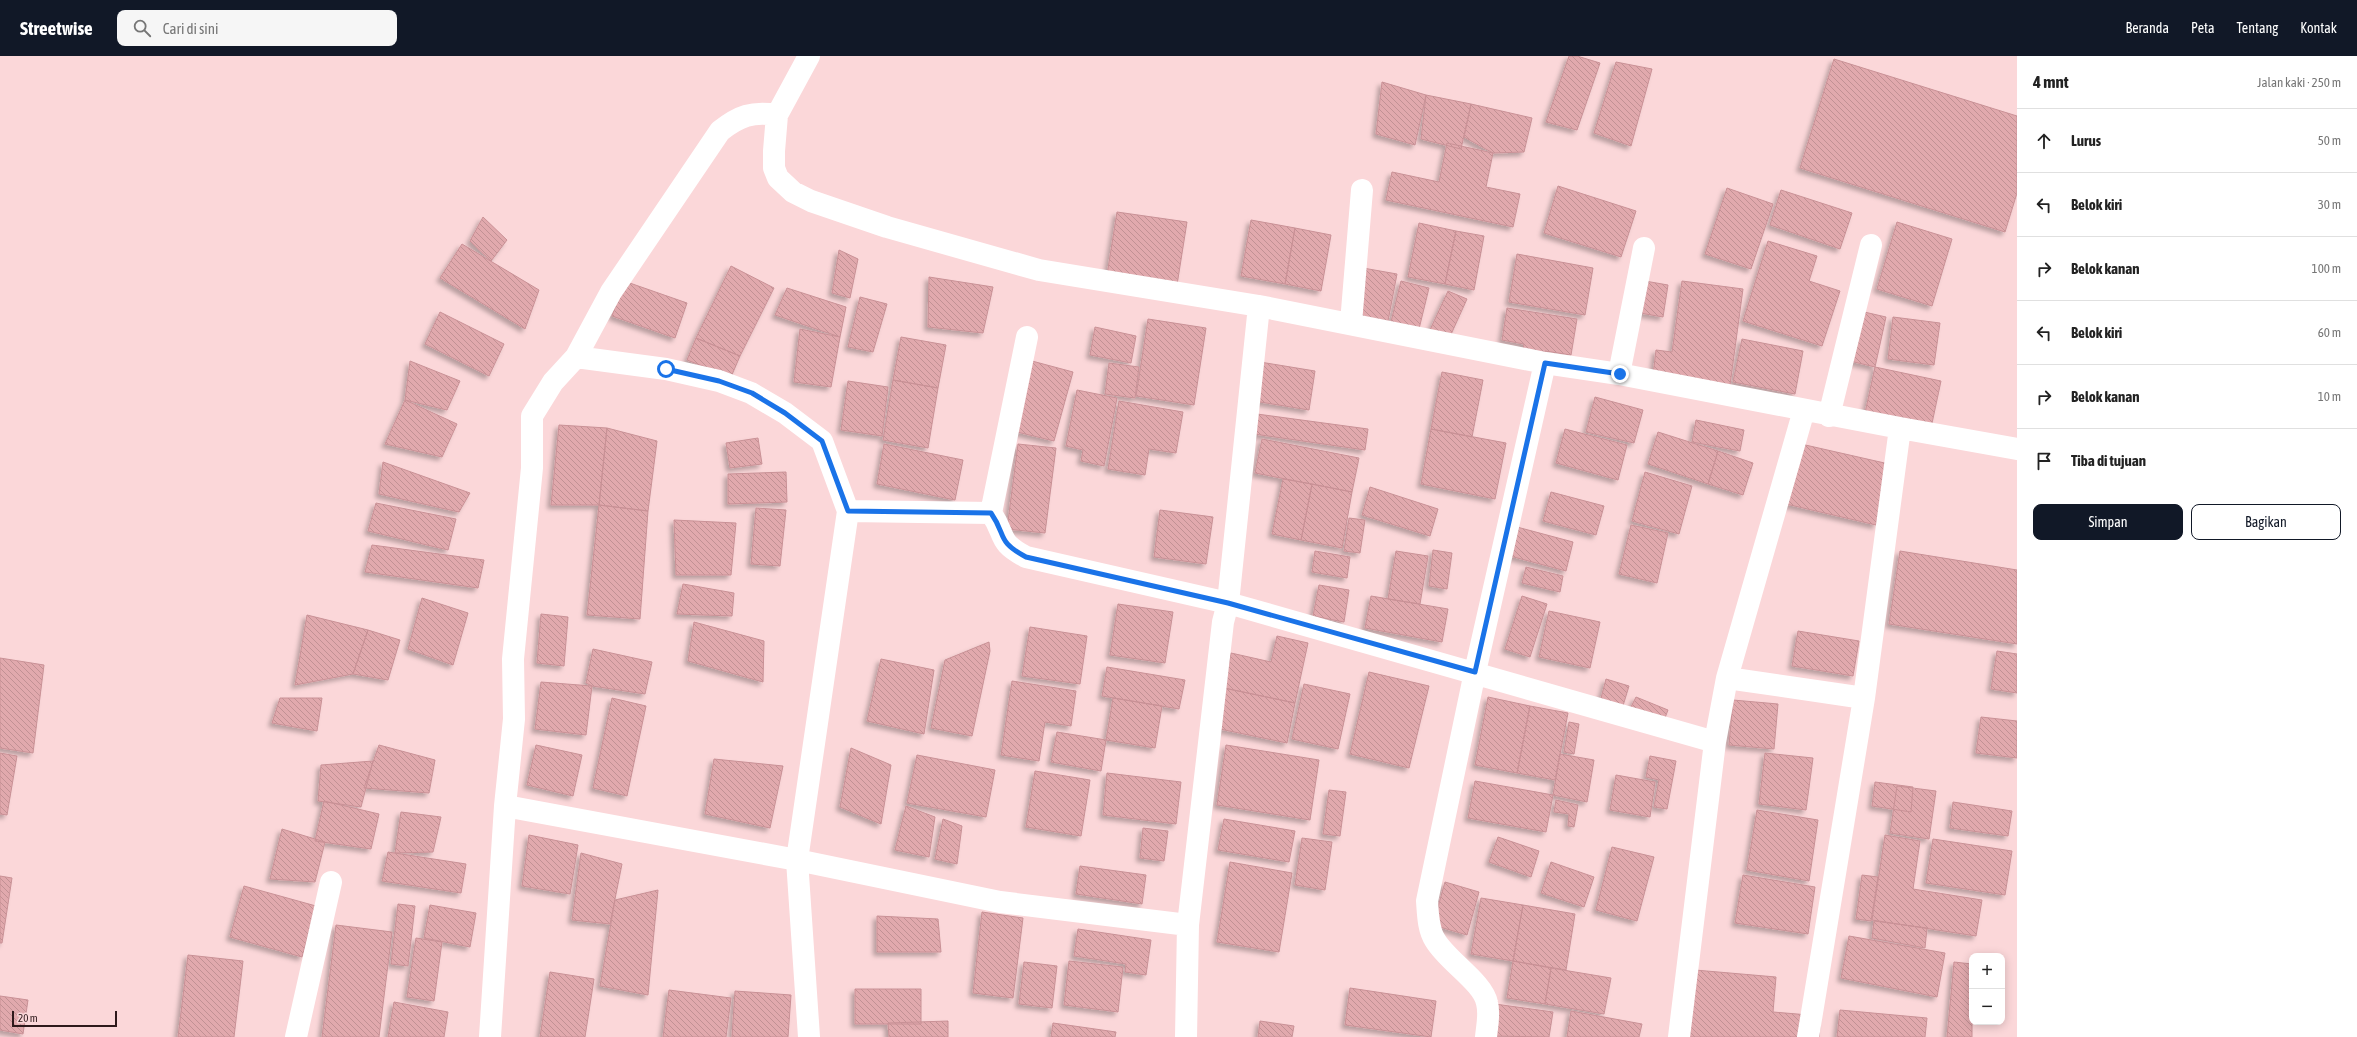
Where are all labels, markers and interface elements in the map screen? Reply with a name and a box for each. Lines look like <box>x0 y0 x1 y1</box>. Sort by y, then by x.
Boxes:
search box <box>117 10 397 46</box>
text: Streetwise <box>20 17 93 39</box>
icon: search <box>131 17 153 39</box>
text: Cari di sini <box>163 20 218 37</box>
text: Beranda <box>2126 20 2169 36</box>
text: Peta <box>2191 20 2215 36</box>
text: Tentang <box>2237 20 2278 36</box>
text: Kontak <box>2300 20 2337 36</box>
text: 4 mnt <box>2033 72 2069 92</box>
text: Jalan kaki · 250 m <box>2257 75 2341 90</box>
icon: ahead <box>2033 130 2055 152</box>
text: Lurus <box>2071 132 2101 149</box>
text: 50 m <box>2318 133 2341 148</box>
icon: left <box>2033 194 2055 216</box>
text: Belok kiri <box>2071 196 2122 213</box>
text: 30 m <box>2318 197 2341 212</box>
icon: right <box>2033 258 2055 280</box>
text: Belok kanan <box>2071 260 2140 277</box>
text: 100 m <box>2312 261 2341 276</box>
icon: left <box>2033 322 2055 344</box>
text: Belok kiri <box>2071 324 2122 341</box>
text: 60 m <box>2318 325 2341 340</box>
route start <box>657 360 675 378</box>
route end <box>1611 365 1629 383</box>
icon: right <box>2033 386 2055 408</box>
text: Belok kanan <box>2071 388 2140 405</box>
text: 10 m <box>2318 389 2341 404</box>
icon: arrive <box>2033 450 2055 472</box>
text: Tiba di tujuan <box>2071 452 2146 469</box>
button: Simpan <box>2033 504 2183 540</box>
button: Bagikan <box>2191 504 2341 540</box>
map controls <box>1969 953 2005 1025</box>
button: + <box>1969 953 2005 989</box>
button: − <box>1969 989 2005 1025</box>
scale bar <box>12 1009 117 1028</box>
text: 20 m <box>18 1012 38 1024</box>

